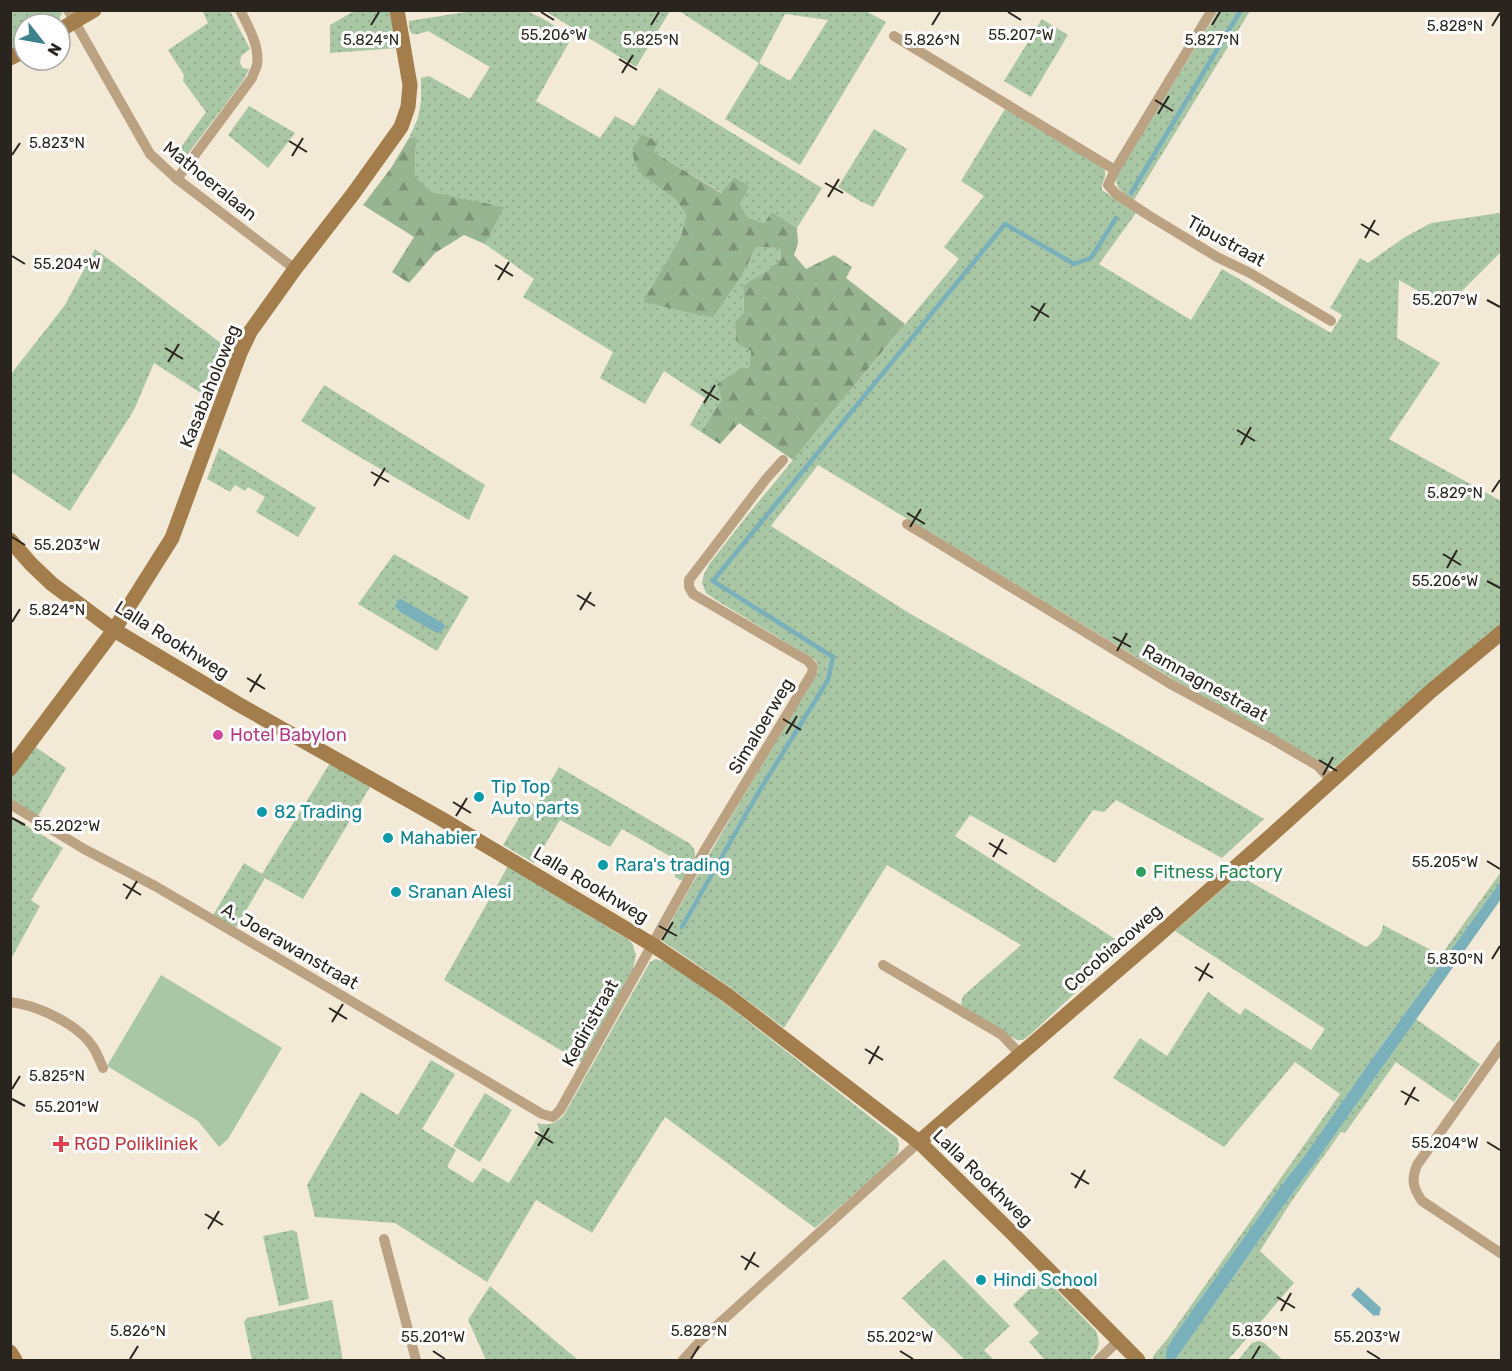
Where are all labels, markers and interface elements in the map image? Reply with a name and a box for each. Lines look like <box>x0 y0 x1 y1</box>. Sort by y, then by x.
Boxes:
north arrow <box>12 12 72 72</box>
text: 5.828°N <box>1427 17 1483 35</box>
text: 55.206°W <box>521 26 587 44</box>
text: 55.207°W <box>988 26 1054 44</box>
text: 5.824°N <box>343 31 399 49</box>
text: 5.825°N <box>623 31 679 49</box>
text: 5.826°N <box>904 31 960 49</box>
text: 5.827°N <box>1185 31 1239 49</box>
text: N <box>43 40 66 59</box>
text: 5.823°N <box>29 134 85 152</box>
street label: Mathoeralaan <box>159 136 261 226</box>
street label: Tipustraat <box>1183 211 1269 271</box>
text: 55.204°W <box>34 255 100 273</box>
text: 55.207°W <box>1412 291 1478 309</box>
street label: Kasabaholoweg <box>175 321 245 451</box>
text: 5.829°N <box>1427 484 1483 502</box>
text: 55.203°W <box>34 536 100 554</box>
text: 55.206°W <box>1412 572 1478 590</box>
street label: Lalla Rookhweg <box>111 596 233 684</box>
text: 5.824°N <box>29 601 85 619</box>
street label: Ramnagnestraat <box>1138 639 1272 727</box>
street label: Simaloerweg <box>724 674 798 778</box>
place label: Hotel Babylon <box>230 724 347 746</box>
marker: Hotel Babylon <box>211 728 225 742</box>
place label: Tip Top Auto parts <box>491 776 579 819</box>
marker: Tip Top Auto parts <box>472 790 486 804</box>
place label: 82 Trading <box>274 801 362 823</box>
marker: 82 Trading <box>255 805 269 819</box>
text: 55.202°W <box>34 817 100 835</box>
place label: Mahabier <box>400 827 477 849</box>
marker: Mahabier <box>381 831 395 845</box>
street label: Lalla Rookhweg <box>529 842 653 928</box>
text: 55.205°W <box>1412 853 1478 871</box>
place label: Rara's trading <box>615 854 730 876</box>
marker: Rara's trading <box>596 858 610 872</box>
place label: Fitness Factory <box>1153 861 1283 883</box>
marker: Fitness Factory <box>1134 865 1148 879</box>
place label: Sranan Alesi <box>408 881 512 903</box>
marker: Sranan Alesi <box>389 885 403 899</box>
street label: A. Joerawanstraat <box>218 898 362 994</box>
street label: Cocobiacoweg <box>1060 899 1166 997</box>
text: 5.830°N <box>1427 950 1483 968</box>
street label: Kediristraat <box>557 976 623 1070</box>
text: 5.825°N <box>29 1067 85 1085</box>
text: 55.201°W <box>35 1098 99 1116</box>
street label: Lalla Rookhweg <box>928 1125 1038 1231</box>
place label: RGD Polikliniek <box>74 1133 199 1155</box>
text: 55.204°W <box>1412 1134 1478 1152</box>
marker: RGD Polikliniek <box>52 1135 70 1153</box>
place label: Hindi School <box>993 1269 1098 1291</box>
marker: Hindi School <box>974 1273 988 1287</box>
text: 5.826°N <box>110 1322 166 1340</box>
text: 5.828°N <box>671 1322 727 1340</box>
text: 5.830°N <box>1232 1322 1288 1340</box>
text: 55.201°W <box>401 1328 465 1346</box>
text: 55.202°W <box>867 1328 933 1346</box>
text: 55.203°W <box>1334 1328 1400 1346</box>

